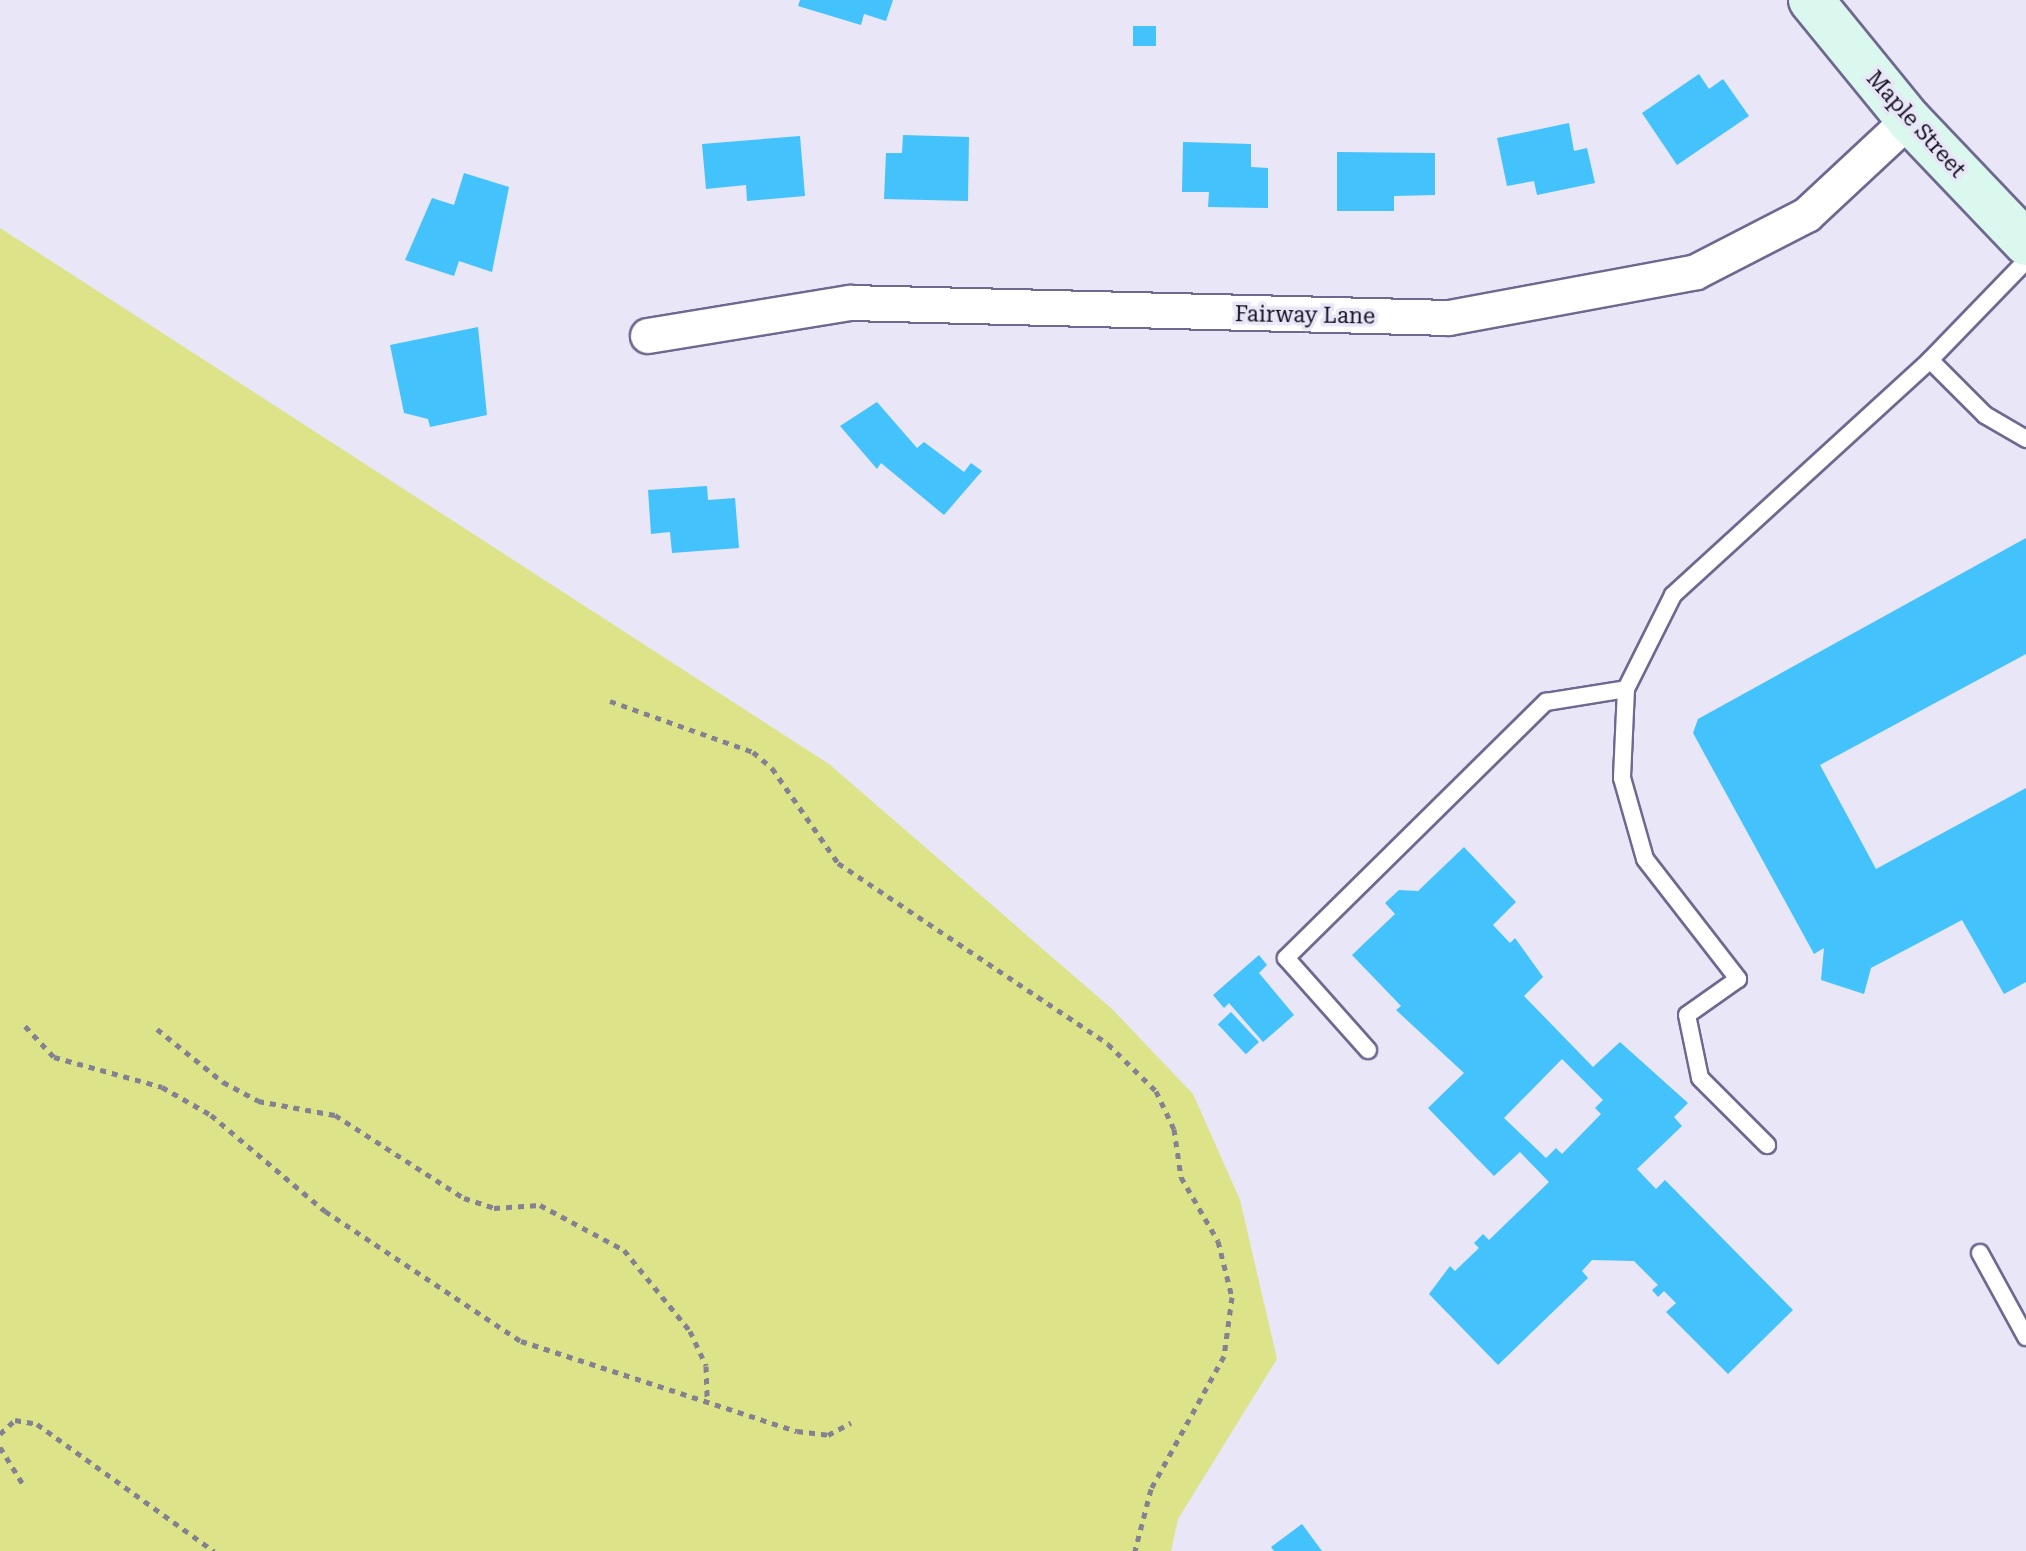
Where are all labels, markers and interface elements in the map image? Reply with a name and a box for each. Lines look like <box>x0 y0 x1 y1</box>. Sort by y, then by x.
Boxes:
street label: Maple Street <box>1861 65 1971 183</box>
street label: Fairway Lane <box>1235 301 1375 329</box>

